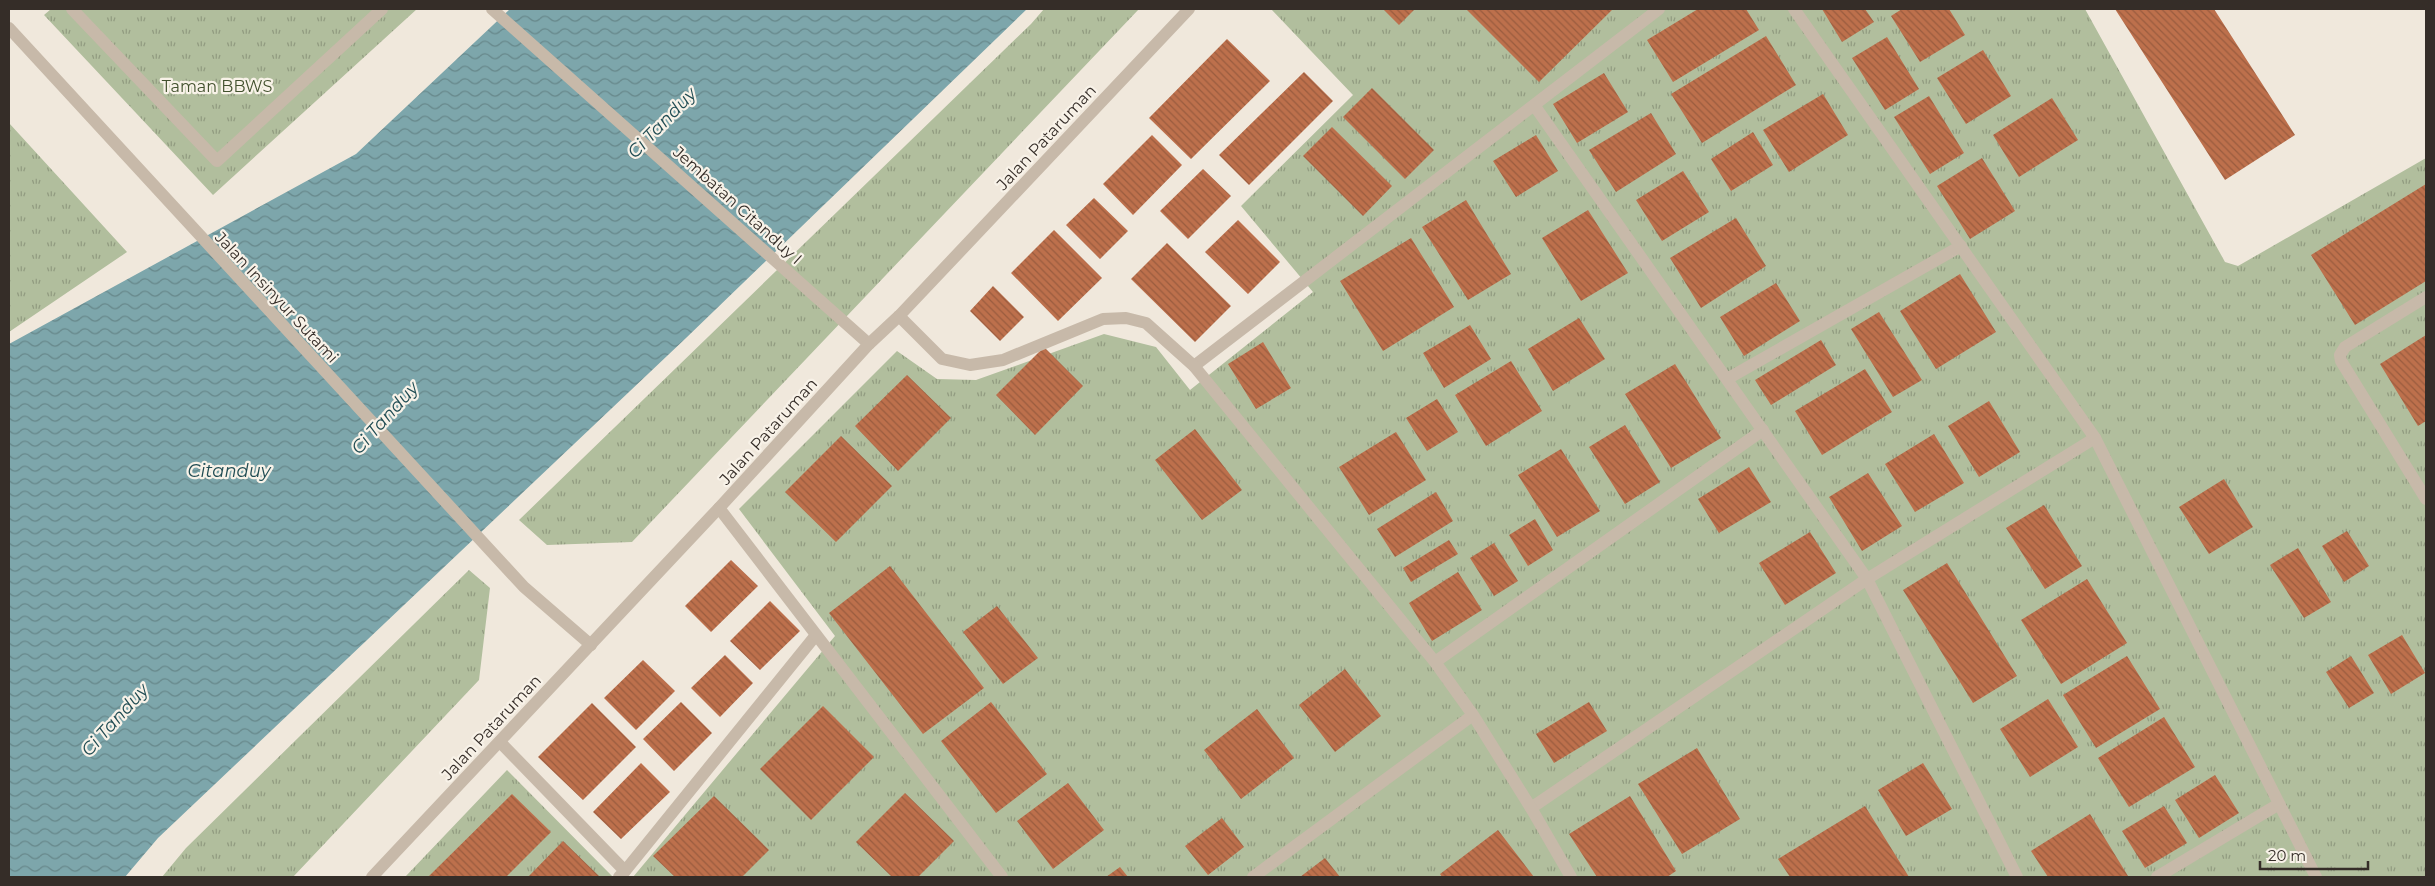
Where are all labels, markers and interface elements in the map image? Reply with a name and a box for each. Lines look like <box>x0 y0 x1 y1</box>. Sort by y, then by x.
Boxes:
park label: Taman BBWS <box>162 77 272 96</box>
street label: Jalan Pataruman <box>992 81 1100 195</box>
water label: Ci Tanduy <box>623 82 702 163</box>
street label: Jembatan Citanduy I <box>669 142 806 268</box>
street label: Jalan Insinyur Sutami <box>210 227 342 367</box>
street label: Jalan Pataruman <box>715 374 821 489</box>
water label: Ci Tanduy <box>347 376 424 459</box>
water label: Citanduy <box>187 460 272 482</box>
street label: Jalan Pataruman <box>437 671 545 785</box>
water label: Ci Tanduy <box>77 678 154 761</box>
scale bar <box>2260 838 2368 870</box>
text: 20 m <box>2268 846 2306 865</box>

